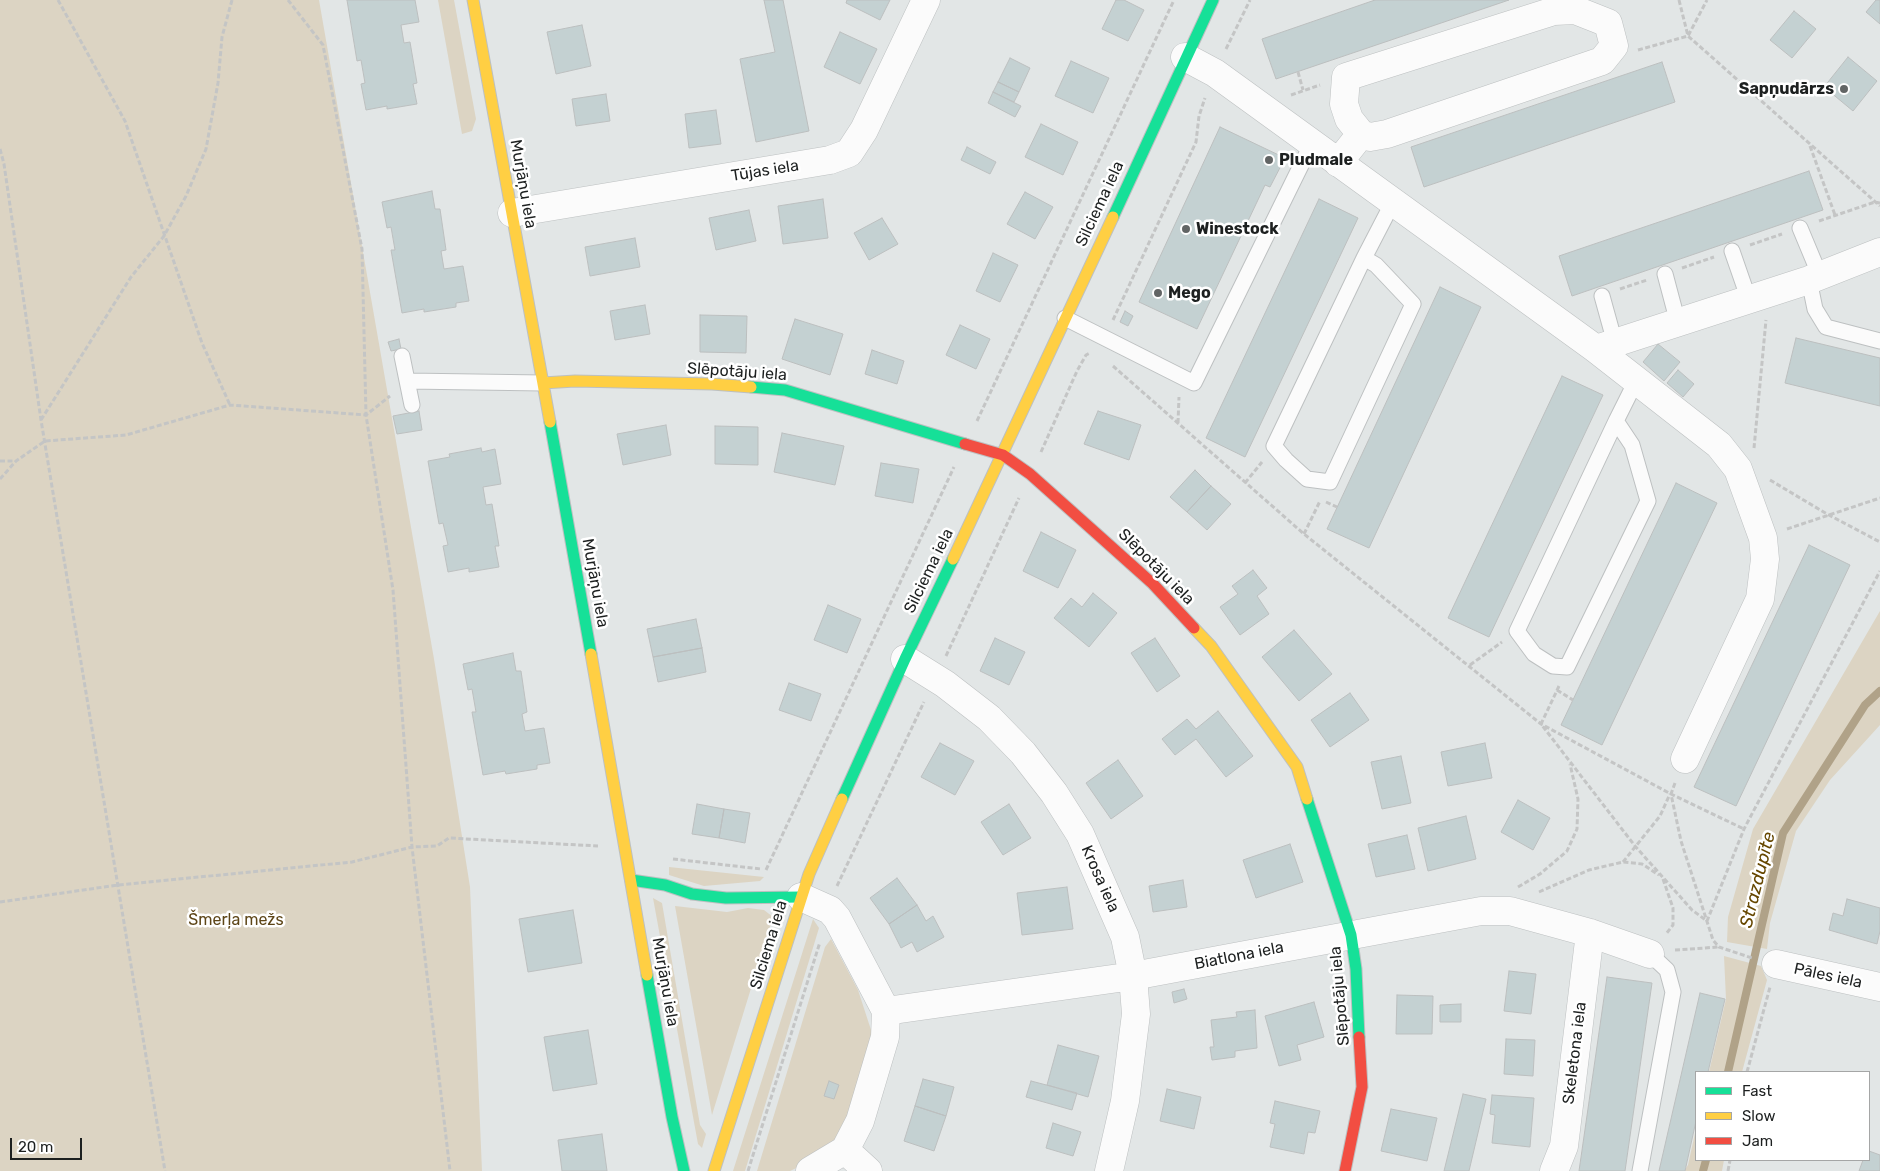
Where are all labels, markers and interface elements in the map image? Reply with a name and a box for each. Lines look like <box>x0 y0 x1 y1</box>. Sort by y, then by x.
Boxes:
place label: Sapņudārzs <box>1739 79 1834 99</box>
marker: Sapņudārzs <box>1838 83 1850 95</box>
street label: Murjāņu iela <box>506 138 540 230</box>
place label: Pludmale <box>1279 150 1353 170</box>
marker: Pludmale <box>1263 154 1275 166</box>
street label: Tūjas iela <box>730 156 800 186</box>
street label: Silciema iela <box>1072 158 1128 250</box>
place label: Winestock <box>1196 219 1279 239</box>
marker: Winestock <box>1180 223 1192 235</box>
place label: Mego <box>1168 283 1211 303</box>
marker: Mego <box>1152 287 1164 299</box>
street label: Slēpotāju iela <box>687 359 787 385</box>
street label: Silciema iela <box>900 525 958 617</box>
street label: Slēpotāju iela <box>1114 525 1198 609</box>
street label: Murjāņu iela <box>578 537 612 629</box>
water label: Strazdupīte <box>1736 830 1780 930</box>
street label: Krosa iela <box>1077 843 1123 915</box>
street label: Silciema iela <box>746 898 792 992</box>
park label: Šmerļa mežs <box>188 910 284 930</box>
street label: Murjāņu iela <box>648 936 682 1028</box>
street label: Biatlona iela <box>1193 938 1285 974</box>
street label: Slēpotāju iela <box>1326 945 1354 1047</box>
street label: Pāles iela <box>1792 959 1864 993</box>
street label: Skeletona iela <box>1559 1001 1591 1105</box>
legend <box>1695 1071 1870 1161</box>
text: Fast <box>1742 1082 1772 1100</box>
text: Slow <box>1742 1107 1775 1125</box>
scale bar <box>12 1128 85 1160</box>
text: Jam <box>1742 1132 1773 1150</box>
text: 20 m <box>18 1138 53 1156</box>

